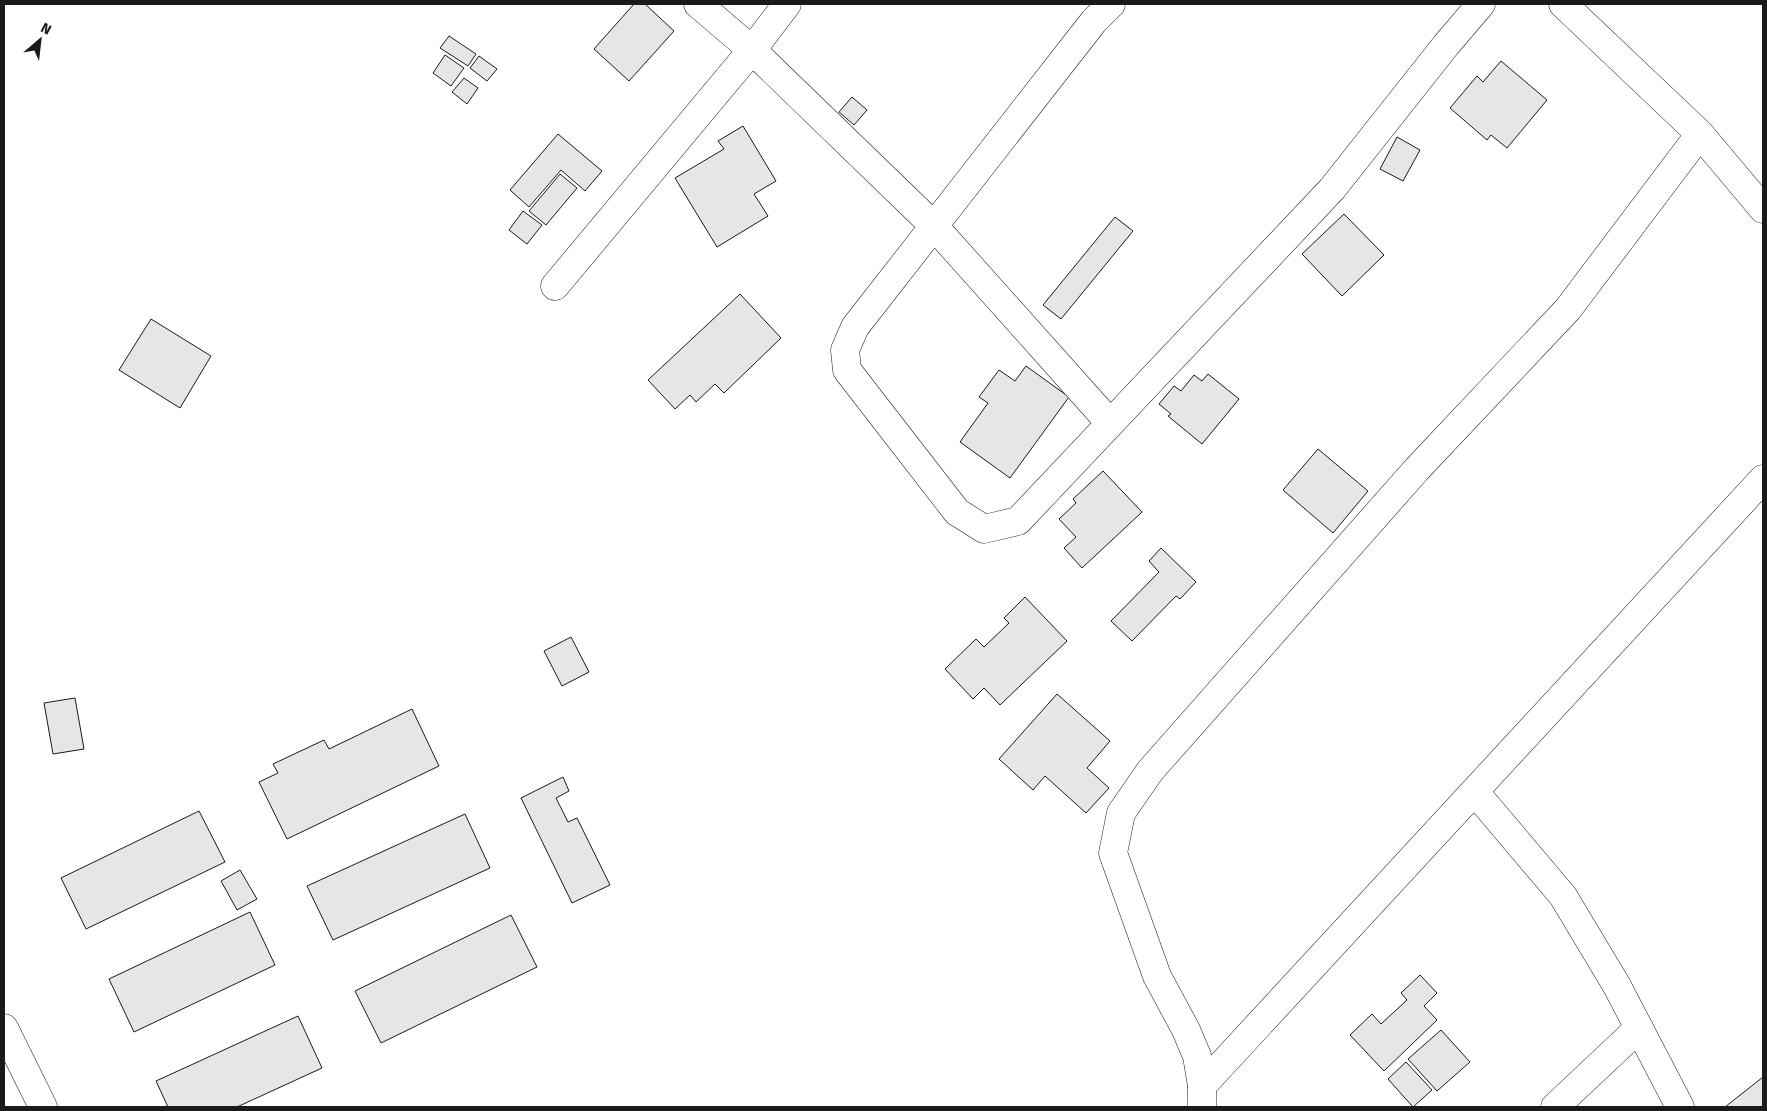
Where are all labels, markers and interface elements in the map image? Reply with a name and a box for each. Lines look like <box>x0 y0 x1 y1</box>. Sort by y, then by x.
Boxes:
north arrow <box>15 15 65 65</box>
text: N <box>38 19 54 39</box>

